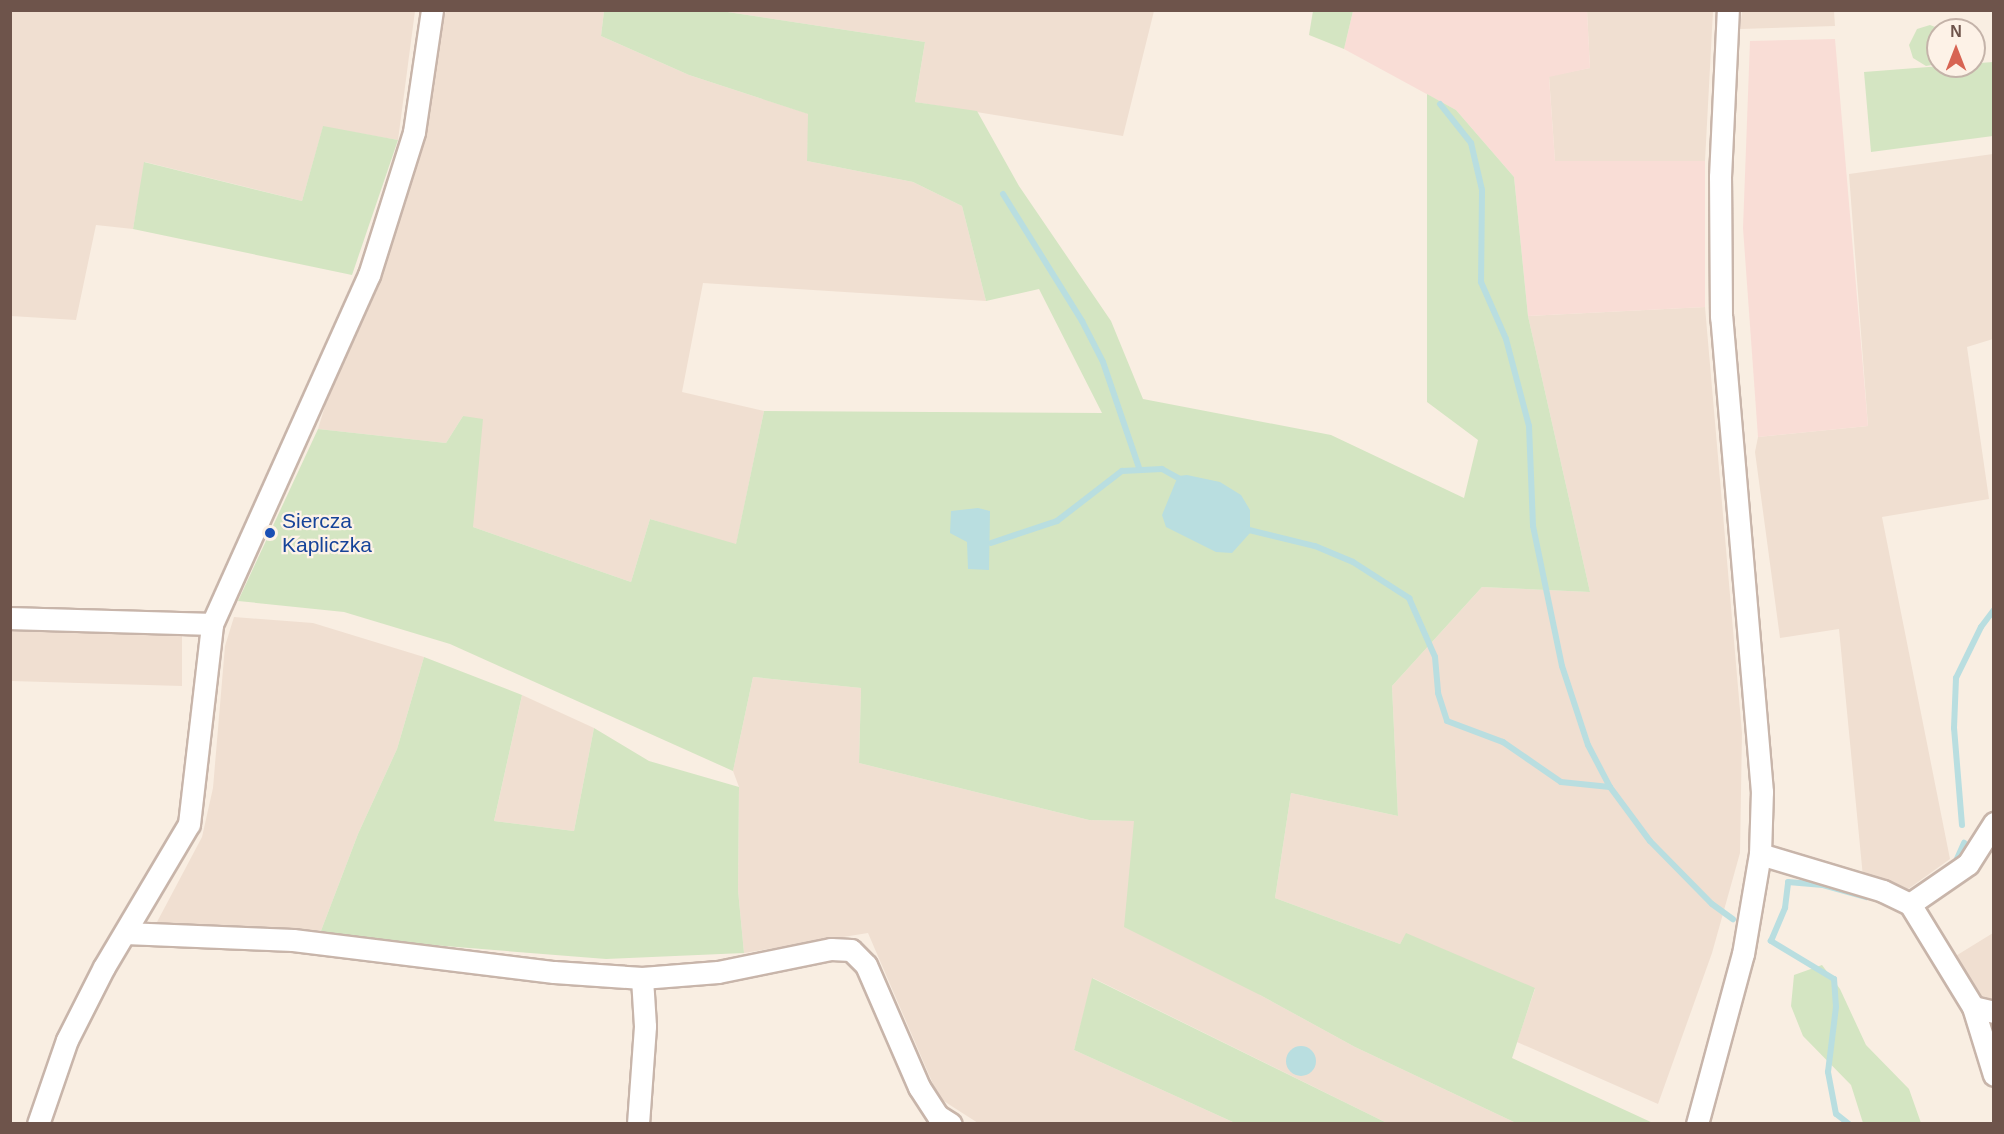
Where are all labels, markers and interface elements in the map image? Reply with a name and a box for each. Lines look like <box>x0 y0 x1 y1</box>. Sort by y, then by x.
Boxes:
north arrow <box>1926 18 1986 78</box>
text: N <box>1950 23 1962 40</box>
place label: Siercza Kapliczka <box>282 508 372 558</box>
marker: Siercza Kapliczka <box>263 526 277 540</box>

